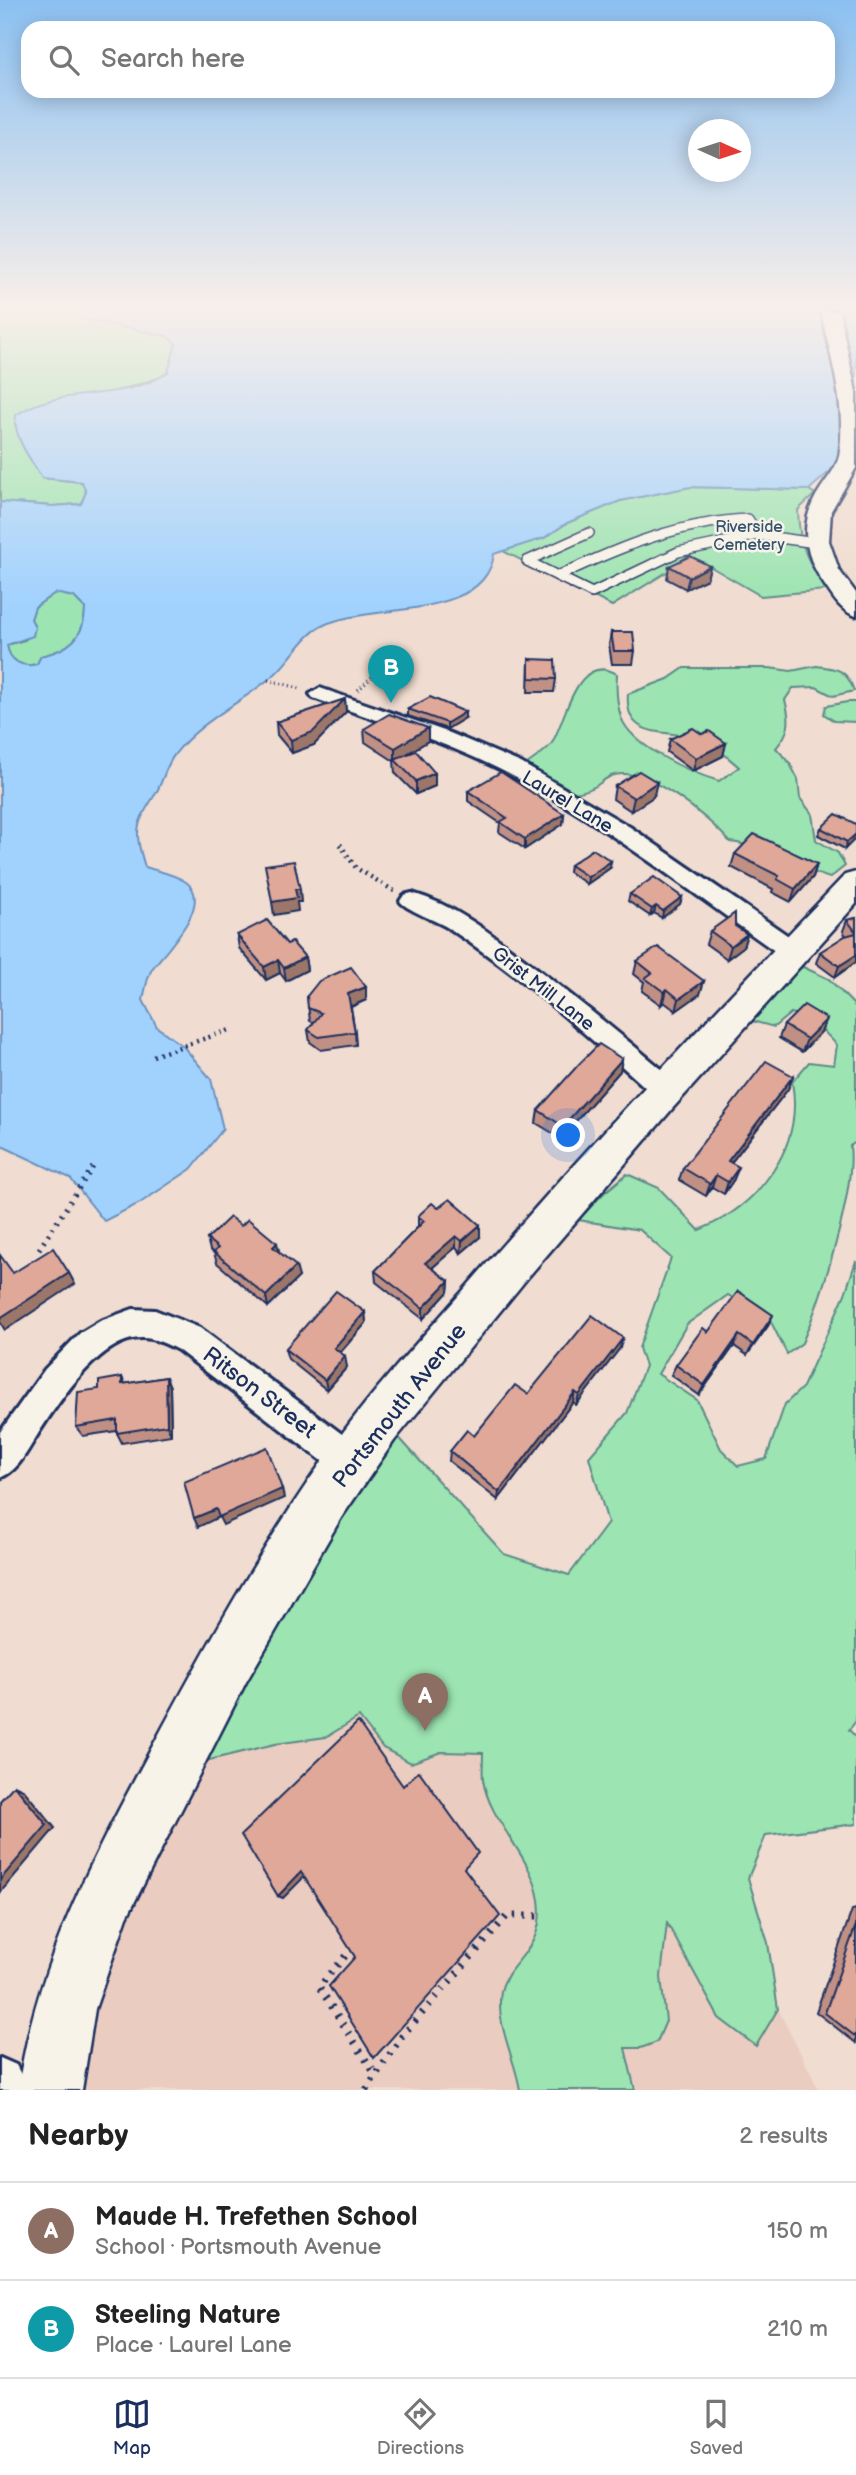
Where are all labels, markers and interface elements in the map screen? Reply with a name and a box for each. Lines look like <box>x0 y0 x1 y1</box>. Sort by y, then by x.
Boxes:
search box <box>21 21 835 98</box>
icon: search <box>45 41 83 79</box>
text: Search here <box>101 44 245 75</box>
north arrow <box>688 119 751 182</box>
park label: Riverside Cemetery <box>713 518 785 555</box>
pin: B <box>368 645 414 703</box>
street label: Laurel Lane <box>518 766 617 838</box>
street label: Grist Mill Lane <box>487 942 599 1036</box>
your location <box>551 1118 585 1152</box>
street label: Portsmouth Avenue <box>327 1318 473 1494</box>
street label: Ritson Street <box>197 1341 322 1445</box>
pin: A <box>402 1673 448 1731</box>
text: Nearby <box>28 2118 128 2154</box>
text: 2 results <box>739 2122 828 2150</box>
text: Maude H. Trefethen School <box>95 2202 417 2233</box>
text: A <box>44 2217 58 2245</box>
text: 150 m <box>767 2217 828 2245</box>
text: School · Portsmouth Avenue <box>95 2233 381 2261</box>
text: Steeling Nature <box>95 2300 281 2331</box>
text: B <box>43 2315 59 2343</box>
text: 210 m <box>767 2315 828 2343</box>
text: Place · Laurel Lane <box>95 2331 292 2359</box>
tab: Map <box>113 2395 151 2460</box>
tab: Directions <box>377 2395 464 2460</box>
tab: Saved <box>690 2395 743 2460</box>

